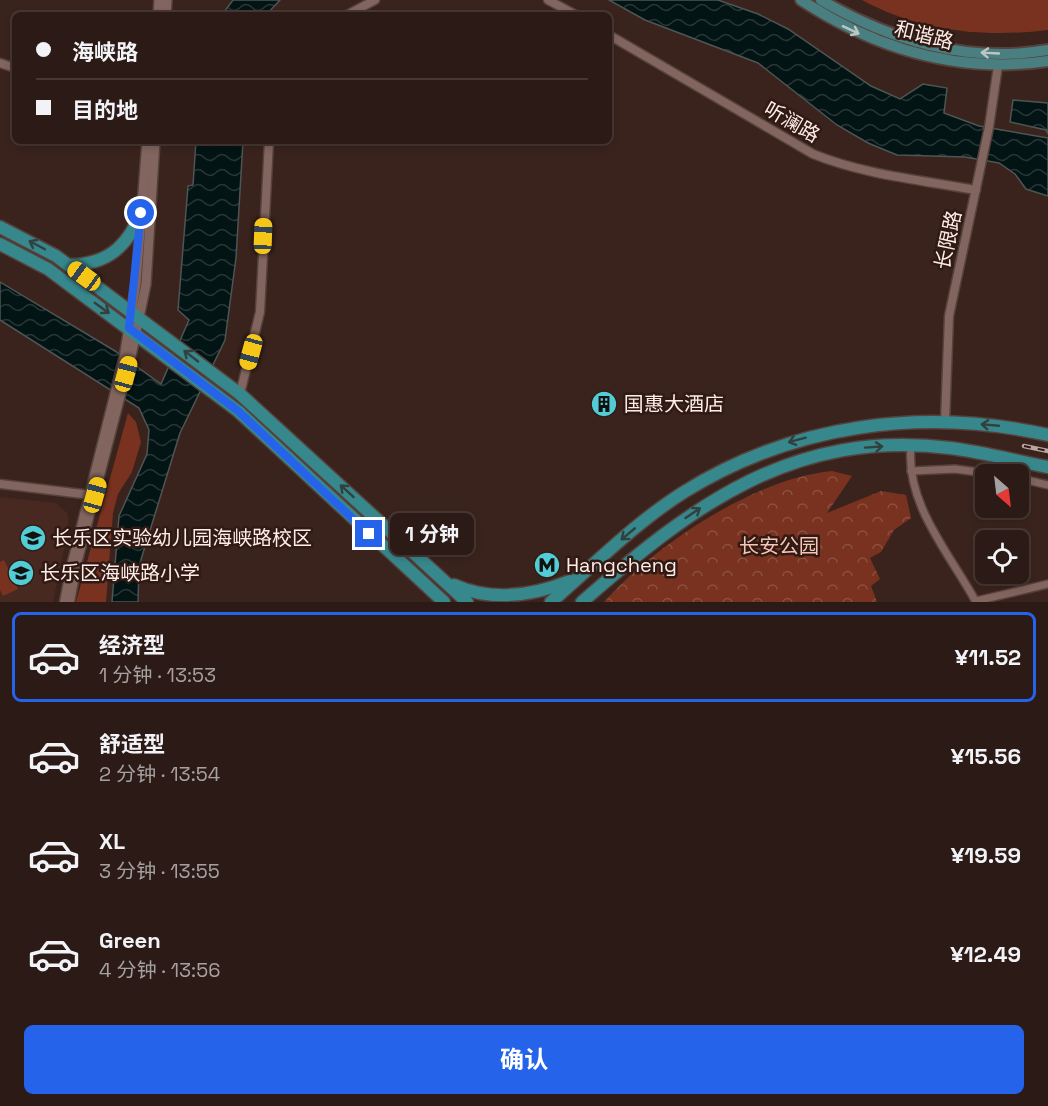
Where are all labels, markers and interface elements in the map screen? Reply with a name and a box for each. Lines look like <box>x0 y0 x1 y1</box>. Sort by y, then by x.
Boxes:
street label: 和谐路 <box>892 15 956 55</box>
one-way arrow <box>842 24 860 36</box>
text: 海峡路 <box>72 38 138 66</box>
one-way arrow <box>980 47 1000 58</box>
text: 目的地 <box>72 96 138 124</box>
street label: 听澜路 <box>760 96 824 148</box>
route start <box>127 199 154 226</box>
street label: 长限路 <box>929 208 967 272</box>
car <box>253 218 273 254</box>
one-way arrow <box>29 239 46 251</box>
car <box>64 258 104 294</box>
one-way arrow <box>94 302 110 315</box>
car <box>238 332 264 372</box>
one-way arrow <box>183 349 199 362</box>
car <box>113 354 139 394</box>
building icon: 国惠大酒店 <box>589 389 619 419</box>
place label: 国惠大酒店 <box>624 391 724 417</box>
one-way arrow <box>981 419 1001 430</box>
one-way arrow <box>788 434 807 446</box>
one-way arrow <box>864 441 883 452</box>
north arrow <box>975 464 1029 518</box>
map controls <box>975 464 1029 584</box>
car <box>82 475 108 515</box>
one-way arrow <box>340 484 355 498</box>
one-way arrow <box>684 507 701 519</box>
callout: 1 分钟 <box>390 513 474 555</box>
route end <box>355 520 382 547</box>
text: 1 分钟 <box>405 521 459 547</box>
school or university icon: 长乐区实验幼儿园海峡路校区 <box>18 523 48 553</box>
place label: 长乐区实验幼儿园海峡路校区 <box>52 525 312 551</box>
one-way arrow <box>620 528 636 541</box>
button: locate <box>975 530 1029 584</box>
park label: 长安公园 <box>739 533 819 559</box>
metro station icon: Hangcheng <box>532 550 562 580</box>
place label: Hangcheng <box>566 552 677 578</box>
school or university icon: 长乐区海峡路小学 <box>6 558 36 588</box>
place label: 长乐区海峡路小学 <box>40 560 200 586</box>
icon: car <box>27 630 81 684</box>
text: 经济型 <box>99 631 165 659</box>
text: ¥11.52 <box>955 643 1021 671</box>
text: 1 分钟 · 13:53 <box>99 662 216 688</box>
icon: car <box>27 729 81 783</box>
text: 舒适型 <box>99 730 165 758</box>
text: ¥15.56 <box>951 742 1021 770</box>
text: 2 分钟 · 13:54 <box>99 761 220 787</box>
text: XL <box>99 827 125 855</box>
icon: car <box>27 828 81 882</box>
text: ¥19.59 <box>951 841 1021 869</box>
text: 3 分钟 · 13:55 <box>99 858 220 884</box>
text: Green <box>99 926 161 954</box>
icon: car <box>27 927 81 981</box>
text: ¥12.49 <box>950 940 1021 968</box>
text: 4 分钟 · 13:56 <box>99 957 220 983</box>
button: 确认 <box>24 1025 1024 1094</box>

